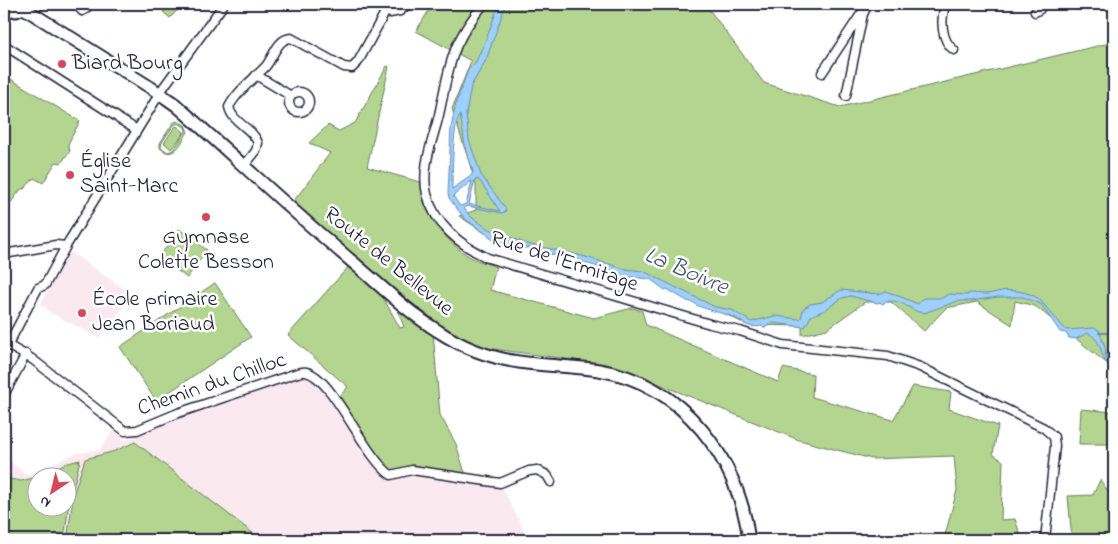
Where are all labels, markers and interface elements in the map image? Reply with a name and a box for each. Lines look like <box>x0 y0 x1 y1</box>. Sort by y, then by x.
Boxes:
place label: Biard Bourg <box>71 48 183 81</box>
marker: Biard Bourg <box>56 58 68 70</box>
place label: Église Saint-Marc <box>80 146 179 203</box>
marker: Église Saint-Marc <box>64 169 76 181</box>
street label: Route de Bellevue <box>316 199 460 325</box>
marker: Gymnase Colette Besson <box>200 211 212 223</box>
place label: Gymnase Colette Besson <box>138 222 274 279</box>
street label: Rue de l’Ermitage <box>486 223 642 302</box>
water label: La Boivre <box>639 239 735 306</box>
place label: École primaire Jean Boriaud <box>92 284 217 341</box>
marker: École primaire Jean Boriaud <box>76 307 88 319</box>
street label: Chemin du Chilloc <box>133 345 291 425</box>
north arrow <box>28 466 78 516</box>
text: N <box>36 490 55 513</box>

